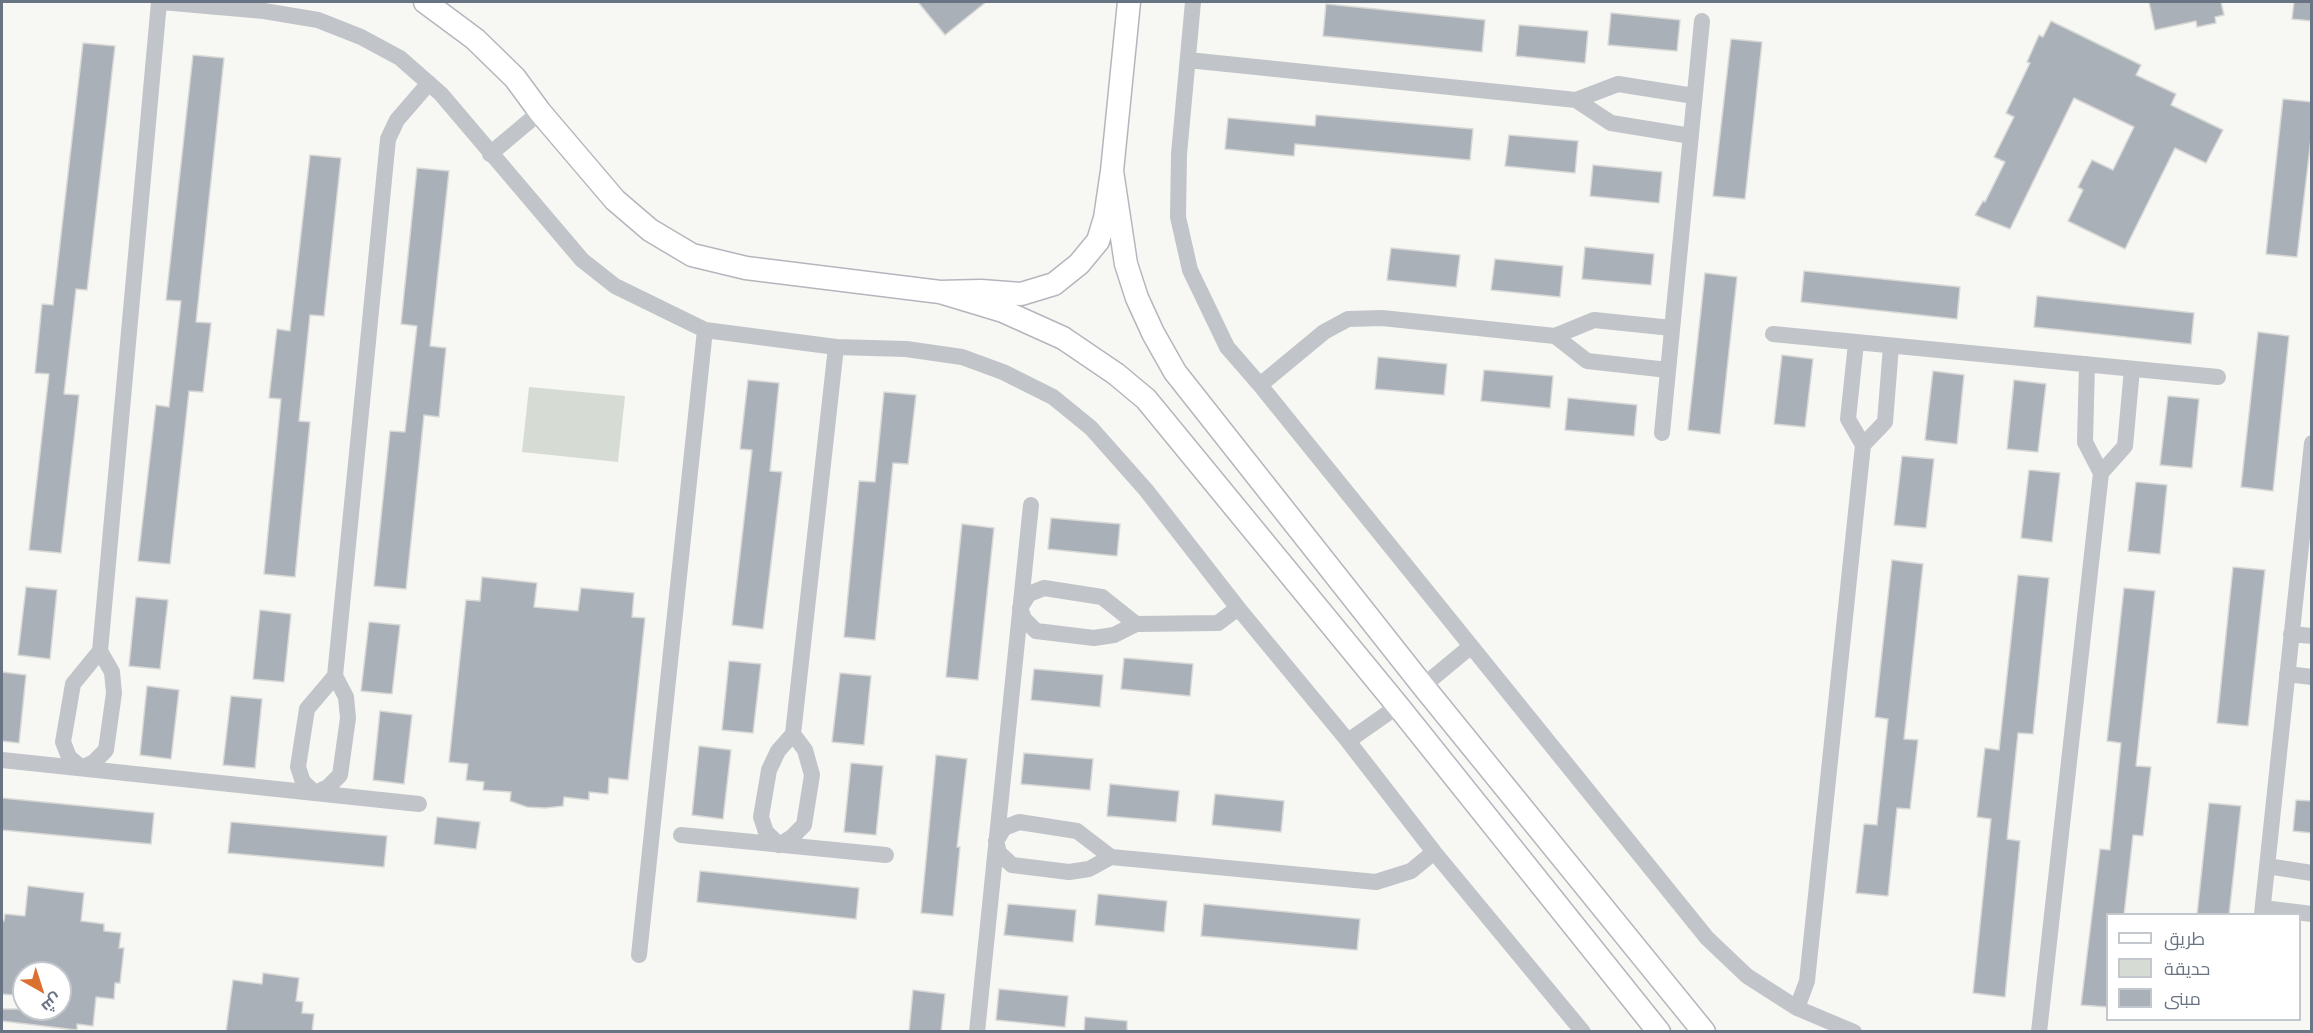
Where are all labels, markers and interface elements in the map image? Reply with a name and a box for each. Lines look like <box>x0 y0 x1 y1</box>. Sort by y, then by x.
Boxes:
legend <box>2106 913 2301 1021</box>
text: طريق <box>2164 927 2205 950</box>
text: حديقة <box>2164 957 2210 980</box>
north arrow <box>12 961 72 1021</box>
text: مبنى <box>2164 987 2201 1010</box>
text: ش <box>38 989 66 1018</box>

